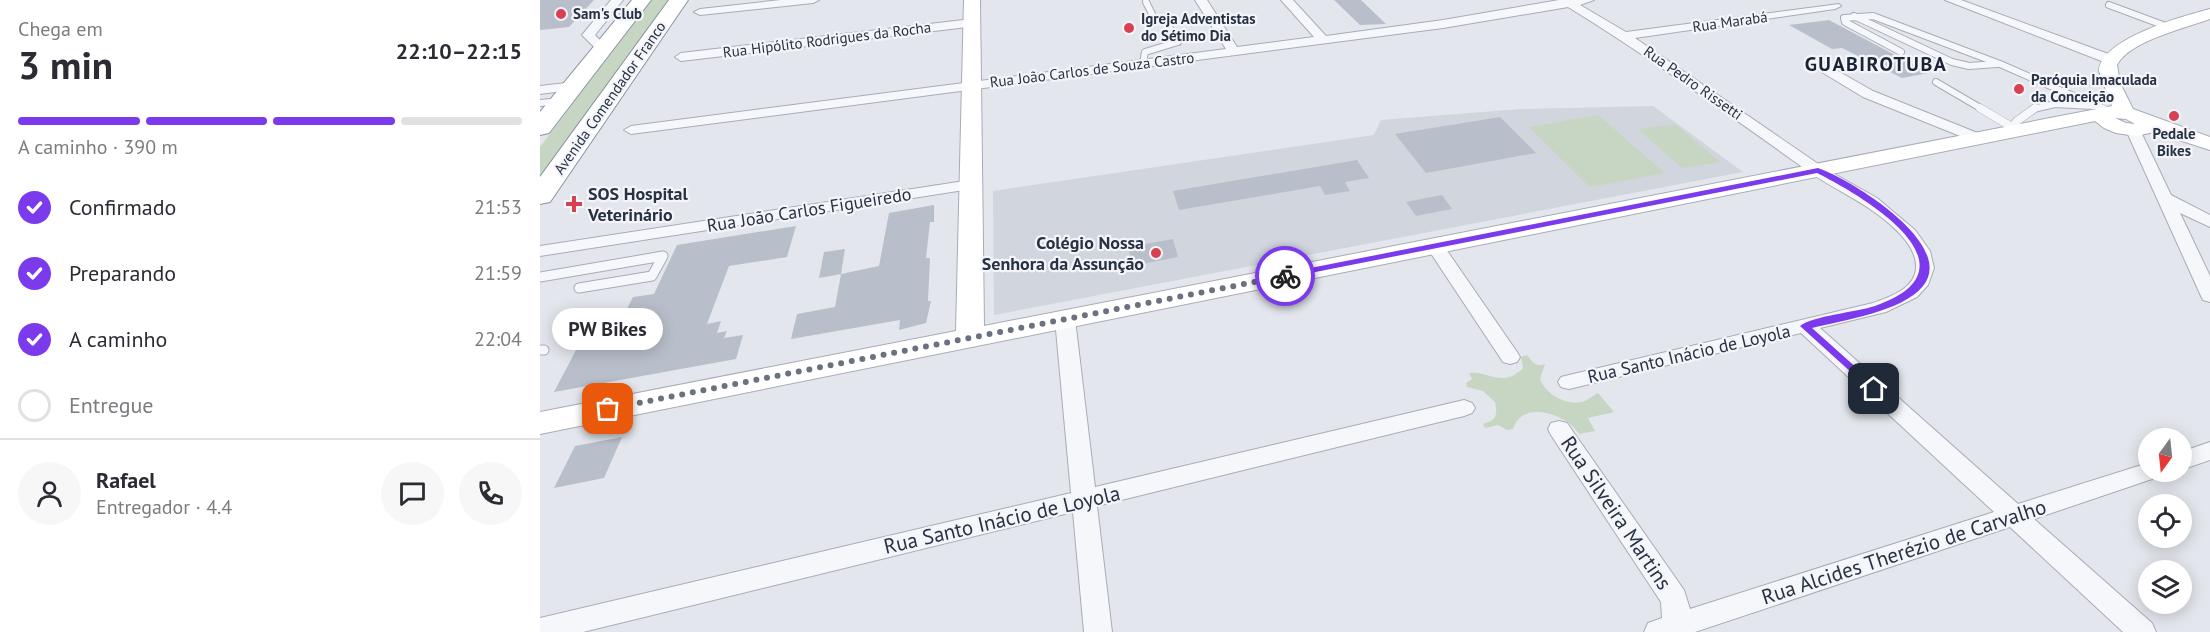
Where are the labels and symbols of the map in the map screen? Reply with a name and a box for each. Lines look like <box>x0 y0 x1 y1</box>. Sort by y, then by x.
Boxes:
place label: Sam's Club <box>573 4 642 23</box>
marker: Sam's Club <box>554 7 568 21</box>
street label: Rua Marabá <box>1691 7 1769 36</box>
place label: Igreja Adventistas do Sétimo Dia <box>1141 9 1255 45</box>
street label: Rua Hipólito Rodrigues da Rocha <box>722 17 932 62</box>
street label: Avenida Comendador Franco <box>549 18 670 178</box>
marker: Igreja Adventistas do Sétimo Dia <box>1122 21 1136 35</box>
street label: Rua Pedro Rissetti <box>1640 41 1746 124</box>
street label: Rua João Carlos de Souza Castro <box>989 48 1195 91</box>
district label: GUABIROTUBA <box>1805 51 1947 77</box>
place label: Paróquia Imaculada da Conceição <box>2031 70 2157 106</box>
marker: Paróquia Imaculada da Conceição <box>2012 82 2026 96</box>
marker: Pedale Bikes <box>2167 109 2181 123</box>
place label: Pedale Bikes <box>2152 124 2196 160</box>
place label: SOS Hospital Veterinário <box>587 182 688 226</box>
street label: Rua João Carlos Figueiredo <box>705 182 913 237</box>
marker: SOS Hospital Veterinário <box>565 195 583 213</box>
place label: Colégio Nossa Senhora da Assunção <box>982 231 1144 275</box>
marker: Colégio Nossa Senhora da Assunção <box>1149 246 1163 260</box>
courier <box>1255 246 1315 306</box>
callout: PW Bikes <box>553 307 664 349</box>
street label: Rua Santo Inácio de Loyola <box>1585 319 1793 388</box>
pin <box>1848 363 1899 414</box>
pin <box>582 383 633 434</box>
north arrow <box>2138 428 2192 482</box>
street label: Rua Silveira Martins <box>1555 431 1678 595</box>
street label: Rua Santo Inácio de Loyola <box>881 479 1123 560</box>
street label: Rua Alcides Therézio de Carvalho <box>1758 493 2050 610</box>

